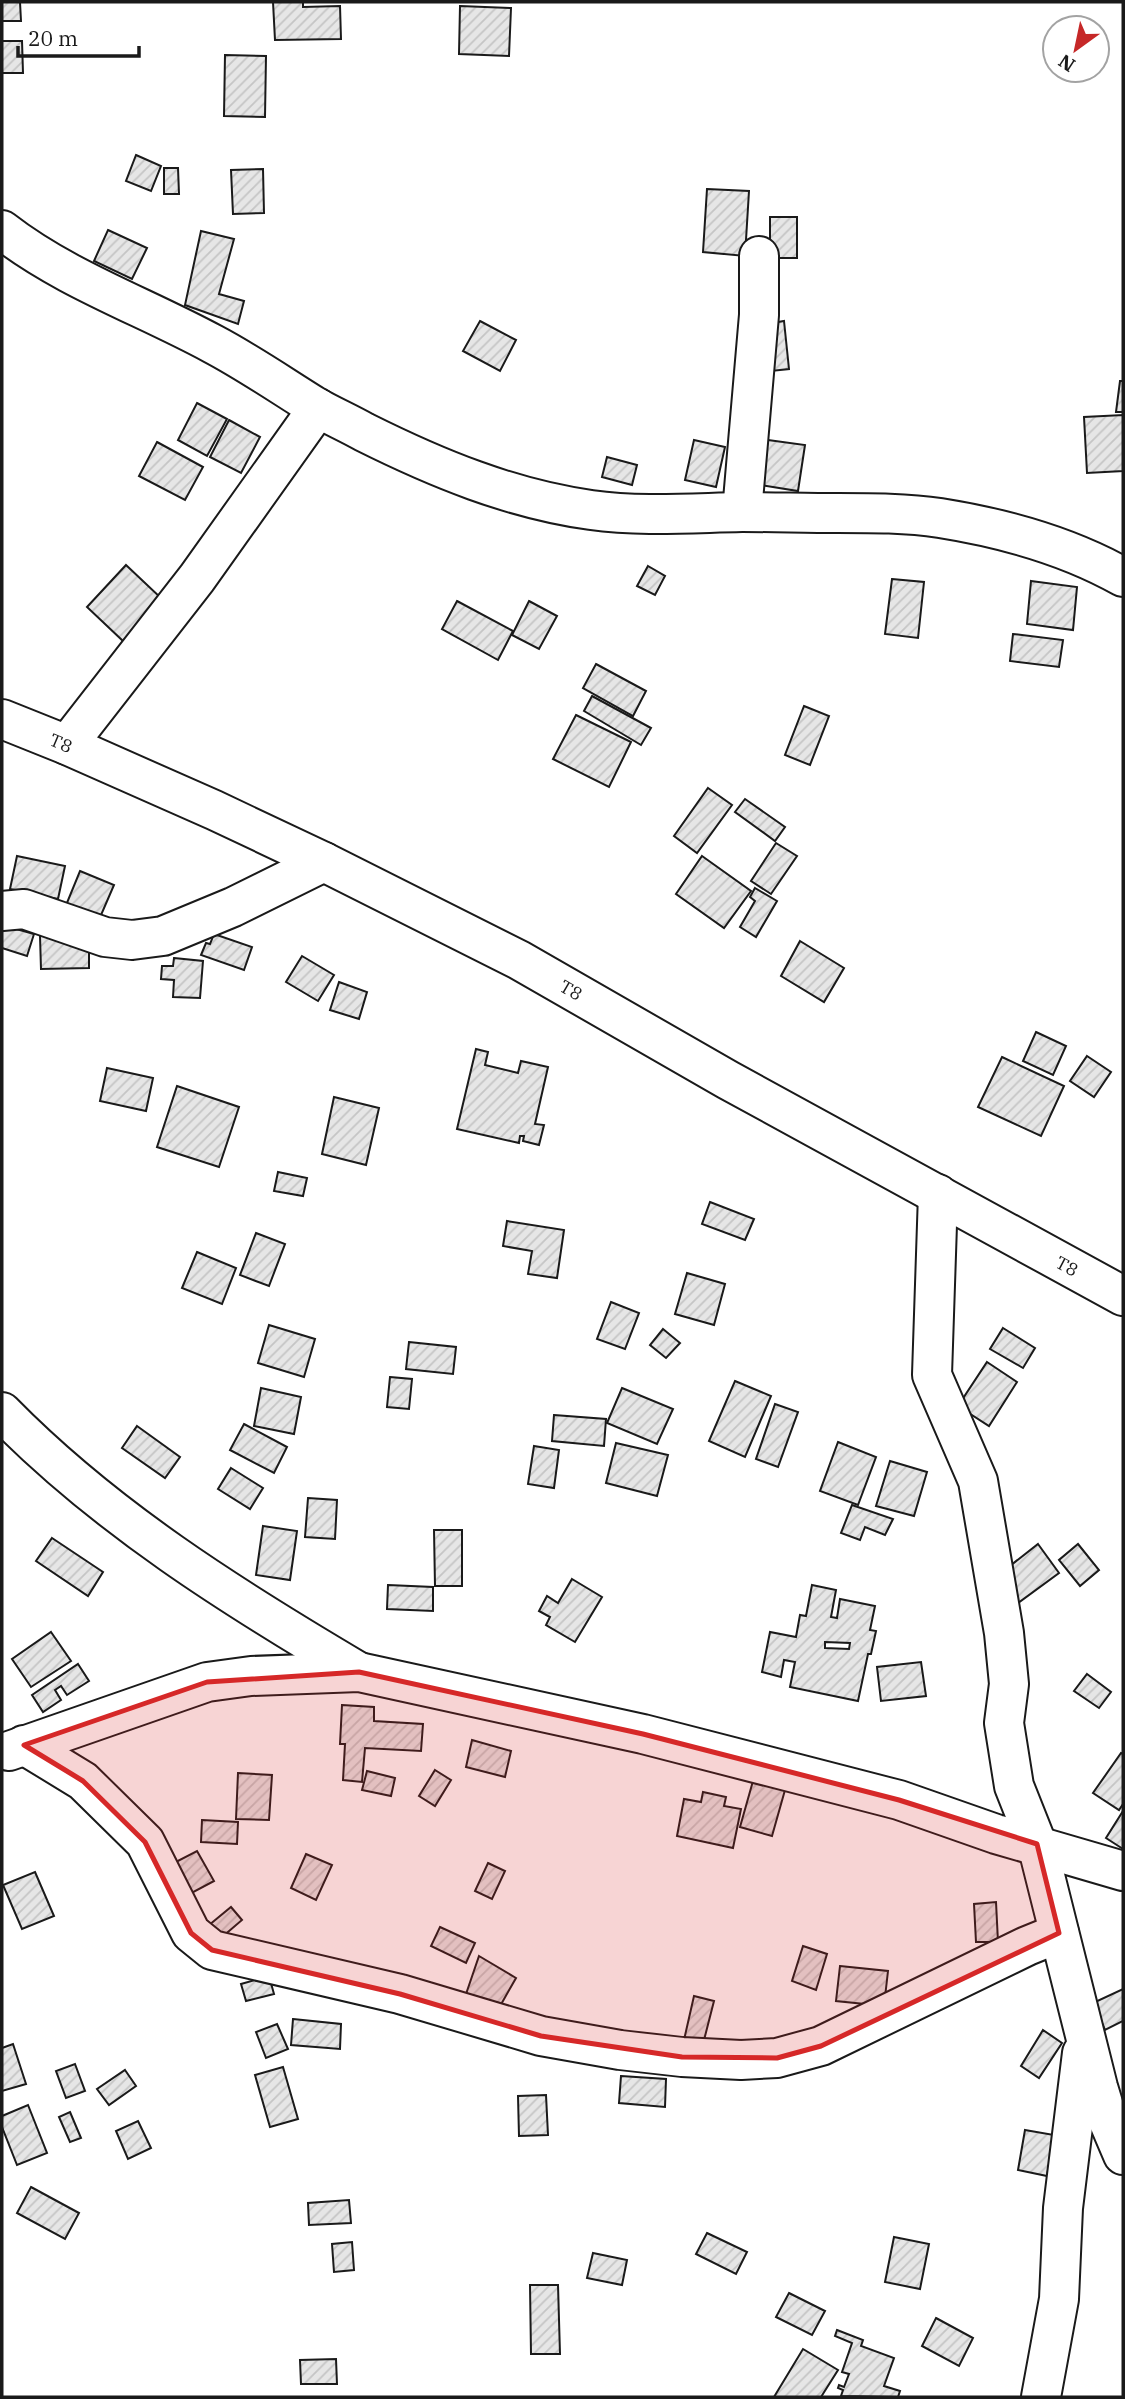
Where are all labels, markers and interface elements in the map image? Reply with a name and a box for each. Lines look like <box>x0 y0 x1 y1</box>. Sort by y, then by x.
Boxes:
scale bar <box>18 14 138 58</box>
north arrow <box>1041 14 1111 84</box>
text: 20 m <box>28 24 78 52</box>
text: N <box>1054 49 1080 77</box>
street label: T8 <box>46 728 76 758</box>
street label: T8 <box>555 974 587 1006</box>
street label: T8 <box>1052 1251 1082 1281</box>

